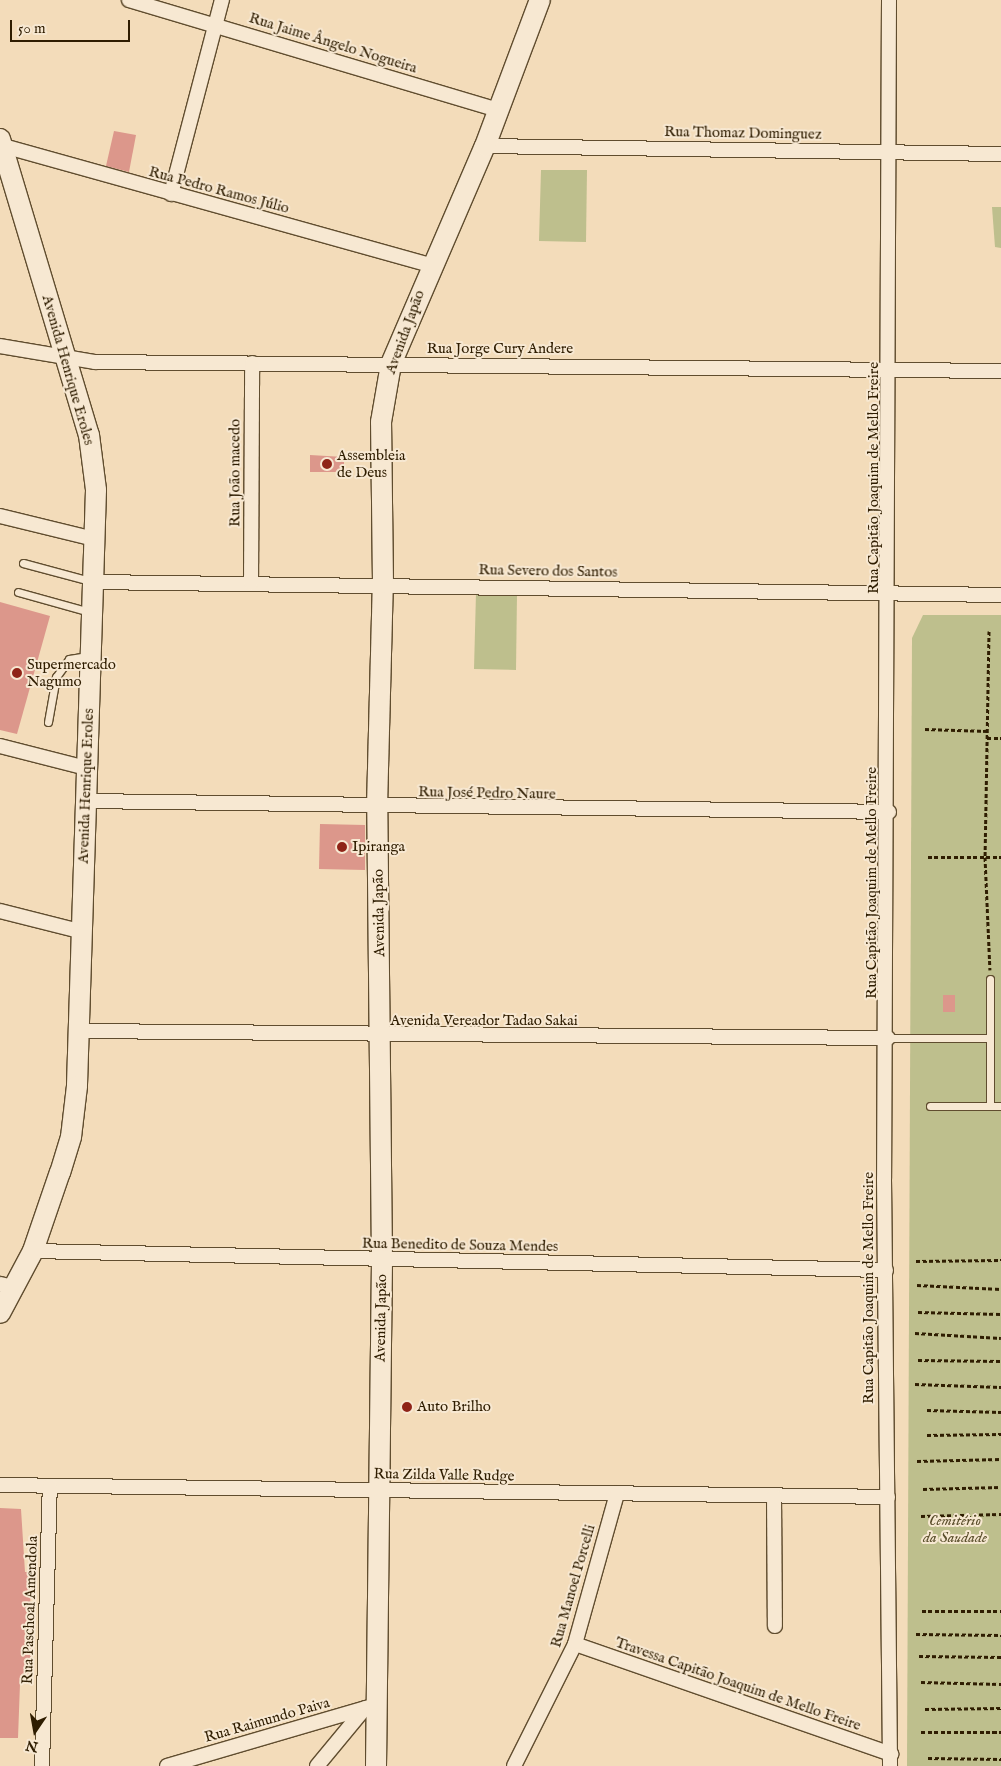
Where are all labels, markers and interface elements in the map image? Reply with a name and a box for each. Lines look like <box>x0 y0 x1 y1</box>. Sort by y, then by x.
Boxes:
street label: Rua Jaime Ângelo Nogueira <box>247 9 419 77</box>
scale bar <box>12 10 132 42</box>
text: 50 m <box>18 19 46 38</box>
street label: Rua Thomaz Dominguez <box>664 123 822 143</box>
street label: Rua Pedro Ramos Júlio <box>147 163 291 217</box>
street label: Avenida Japão <box>382 288 428 376</box>
street label: Avenida Henrique Eroles <box>38 293 98 447</box>
street label: Rua Jorge Cury Andere <box>427 340 573 358</box>
street label: Rua Capitão Joaquim de Mello Freire <box>865 362 883 594</box>
street label: Rua João macedo <box>226 419 244 527</box>
place label: Assembleia de Deus <box>337 446 405 481</box>
marker: Assembleia de Deus <box>321 458 333 470</box>
street label: Rua Severo dos Santos <box>478 561 618 581</box>
place label: Supermercado Nagumo <box>27 655 116 690</box>
marker: Supermercado Nagumo <box>11 667 23 679</box>
street label: Avenida Henrique Eroles <box>74 708 98 864</box>
street label: Rua Capitão Joaquim de Mello Freire <box>863 767 881 999</box>
street label: Rua José Pedro Naure <box>418 783 556 803</box>
place label: Ipiranga <box>352 838 405 856</box>
marker: Ipiranga <box>336 841 348 853</box>
street label: Avenida Japão <box>369 869 389 957</box>
street label: Avenida Vereador Tadao Sakai <box>390 1012 578 1030</box>
street label: Rua Capitão Joaquim de Mello Freire <box>860 1172 878 1404</box>
street label: Rua Benedito de Souza Mendes <box>362 1234 558 1256</box>
street label: Avenida Japão <box>371 1274 391 1362</box>
place label: Auto Brilho <box>417 1398 491 1416</box>
marker: Auto Brilho <box>401 1401 413 1413</box>
street label: Rua Zilda Valle Rudge <box>373 1465 515 1485</box>
park label: Cemitério da Saudade <box>923 1511 987 1546</box>
street label: Rua Manoel Porcelli <box>547 1522 599 1650</box>
street label: Rua Paschoal Amendola <box>18 1535 42 1685</box>
street label: Travessa Capitão Joaquim de Mello Freire <box>613 1633 863 1735</box>
street label: Rua Raimundo Paiva <box>202 1694 332 1746</box>
north arrow <box>10 1706 60 1756</box>
text: N <box>24 1736 40 1756</box>

